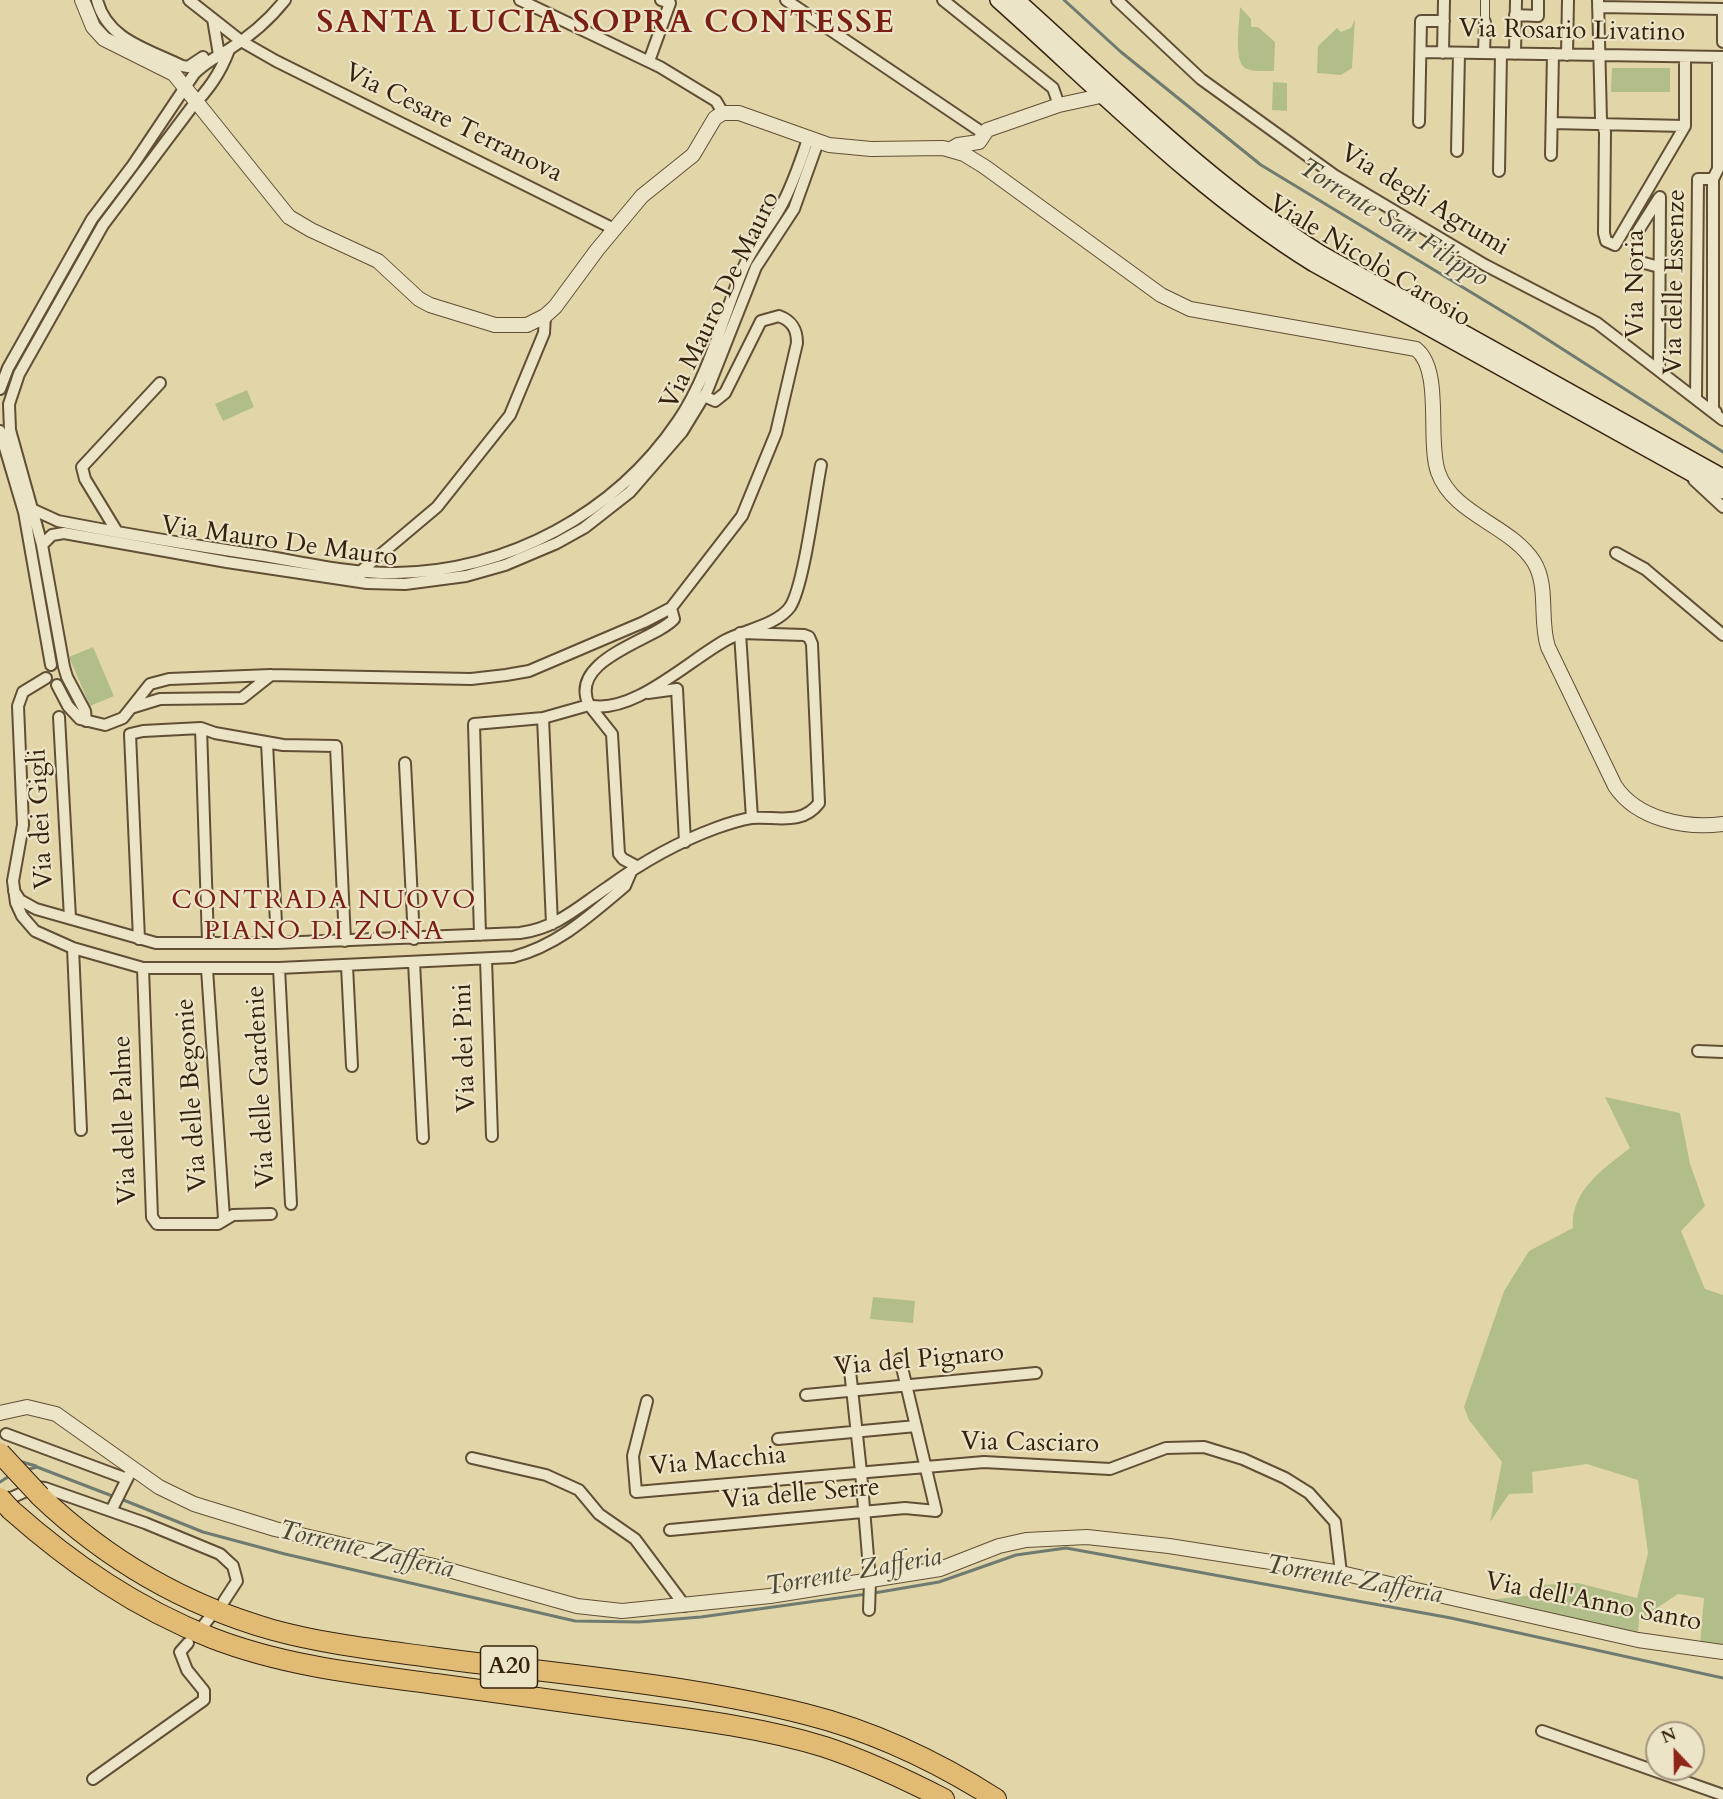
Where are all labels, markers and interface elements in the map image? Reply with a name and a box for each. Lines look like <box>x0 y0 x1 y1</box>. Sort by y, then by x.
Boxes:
district label: SANTA LUCIA SOPRA CONTESSE <box>317 6 895 44</box>
street label: Via Rosario Livatino <box>1459 14 1685 50</box>
street label: Via Cesare Terranova <box>339 58 567 190</box>
street label: Via degli Agrumi <box>1334 138 1514 264</box>
water label: Torrente San Filippo <box>1292 153 1494 295</box>
street label: Via Mauro De Mauro <box>655 187 787 415</box>
street label: Viale Nicolò Carosio <box>1262 189 1476 335</box>
street label: Via delle Essenze <box>1659 189 1693 375</box>
street label: Via Noria <box>1621 230 1653 338</box>
street label: Via Mauro De Mauro <box>159 511 399 575</box>
street label: Via dei Gigli <box>23 748 61 890</box>
district label: CONTRADA NUOVO PIANO DI ZONA <box>171 886 477 949</box>
street label: Via dei Pini <box>448 983 484 1113</box>
street label: Via delle Gardenie <box>241 985 283 1189</box>
street label: Via delle Begonie <box>171 997 215 1193</box>
street label: Via delle Palme <box>107 1035 145 1205</box>
street label: Via del Pignaro <box>833 1338 1005 1384</box>
street label: Via Casciaro <box>961 1427 1099 1461</box>
street label: Via Macchia <box>648 1440 788 1484</box>
street label: Via delle Serre <box>721 1473 881 1517</box>
water label: Torrente Zafferia <box>275 1515 457 1587</box>
water label: Torrente Zafferia <box>763 1542 945 1604</box>
water label: Torrente Zafferia <box>1263 1550 1445 1612</box>
street label: Via dell'Anno Santo <box>1482 1567 1704 1639</box>
road number: A20 <box>480 1646 538 1688</box>
north arrow <box>1645 1721 1705 1781</box>
text: N <box>1658 1723 1680 1749</box>

